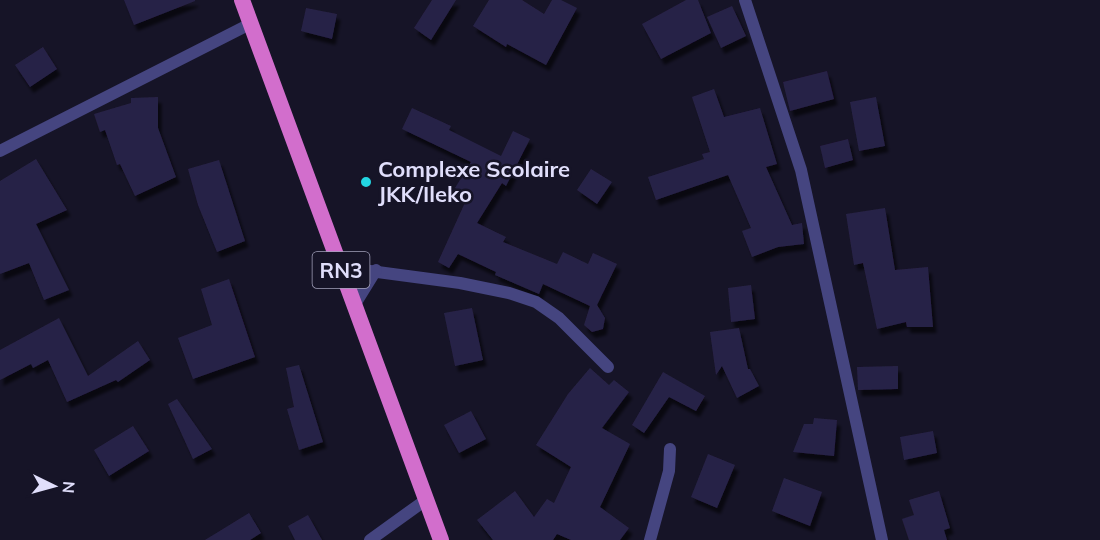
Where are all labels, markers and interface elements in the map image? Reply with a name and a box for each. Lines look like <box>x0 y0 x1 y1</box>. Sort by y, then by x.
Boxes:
place label: Complexe Scolaire JKK/Ileko <box>378 155 570 208</box>
marker: Complexe Scolaire JKK/Ileko <box>359 175 373 189</box>
road number: RN3 <box>312 252 370 288</box>
north arrow <box>24 456 84 516</box>
text: N <box>58 480 79 494</box>

